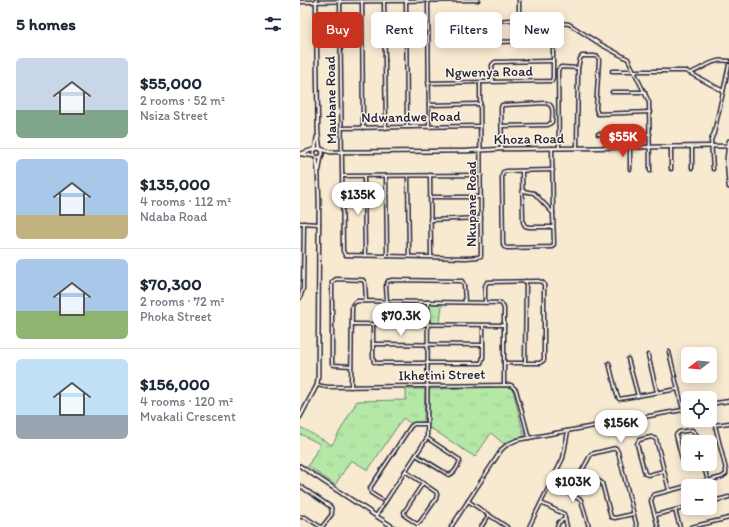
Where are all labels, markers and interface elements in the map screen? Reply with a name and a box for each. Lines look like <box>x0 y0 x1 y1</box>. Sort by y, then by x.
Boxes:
chip: Buy <box>312 12 363 48</box>
chip: Rent <box>371 12 427 48</box>
chip: Filters <box>435 12 502 48</box>
chip: New <box>510 12 564 48</box>
icon: filters <box>262 13 284 35</box>
text: 5 homes <box>16 14 76 34</box>
street label: Maubane Road <box>322 55 340 144</box>
street label: Ngwenya Road <box>445 63 534 81</box>
text: $55,000 <box>140 73 202 93</box>
icon: home <box>48 74 96 122</box>
text: 2 rooms · 52 m² <box>140 93 225 108</box>
text: Nsiza Street <box>140 108 208 123</box>
street label: Ndwandwe Road <box>361 108 461 126</box>
pin: $55K <box>599 124 647 158</box>
text: $55K <box>609 129 637 144</box>
street label: Khoza Road <box>493 130 565 148</box>
street label: Nkupane Road <box>463 161 480 247</box>
text: $135,000 <box>140 174 210 194</box>
icon: home <box>48 175 96 223</box>
pin: $135K <box>330 182 386 216</box>
text: $135K <box>341 187 375 202</box>
text: 4 rooms · 112 m² <box>140 194 231 209</box>
text: Ndaba Road <box>140 209 207 224</box>
text: $70,300 <box>140 274 202 294</box>
icon: home <box>48 275 96 323</box>
text: 2 rooms · 72 m² <box>140 294 225 309</box>
pin: $70.3K <box>368 303 434 337</box>
text: $70.3K <box>381 308 421 323</box>
text: Phoka Street <box>140 309 212 324</box>
north arrow <box>681 347 717 383</box>
map controls <box>681 347 717 515</box>
street label: Ikhetini Street <box>398 366 486 384</box>
text: $156,000 <box>140 374 210 394</box>
icon: home <box>48 375 96 423</box>
button: locate <box>681 391 717 427</box>
text: 4 rooms · 120 m² <box>140 394 233 409</box>
text: Mvakali Crescent <box>140 409 236 424</box>
pin: $156K <box>593 410 649 444</box>
text: $156K <box>604 415 638 430</box>
button: + <box>681 435 717 471</box>
pin: $103K <box>545 469 601 503</box>
text: $103K <box>555 474 591 489</box>
button: − <box>681 479 717 515</box>

